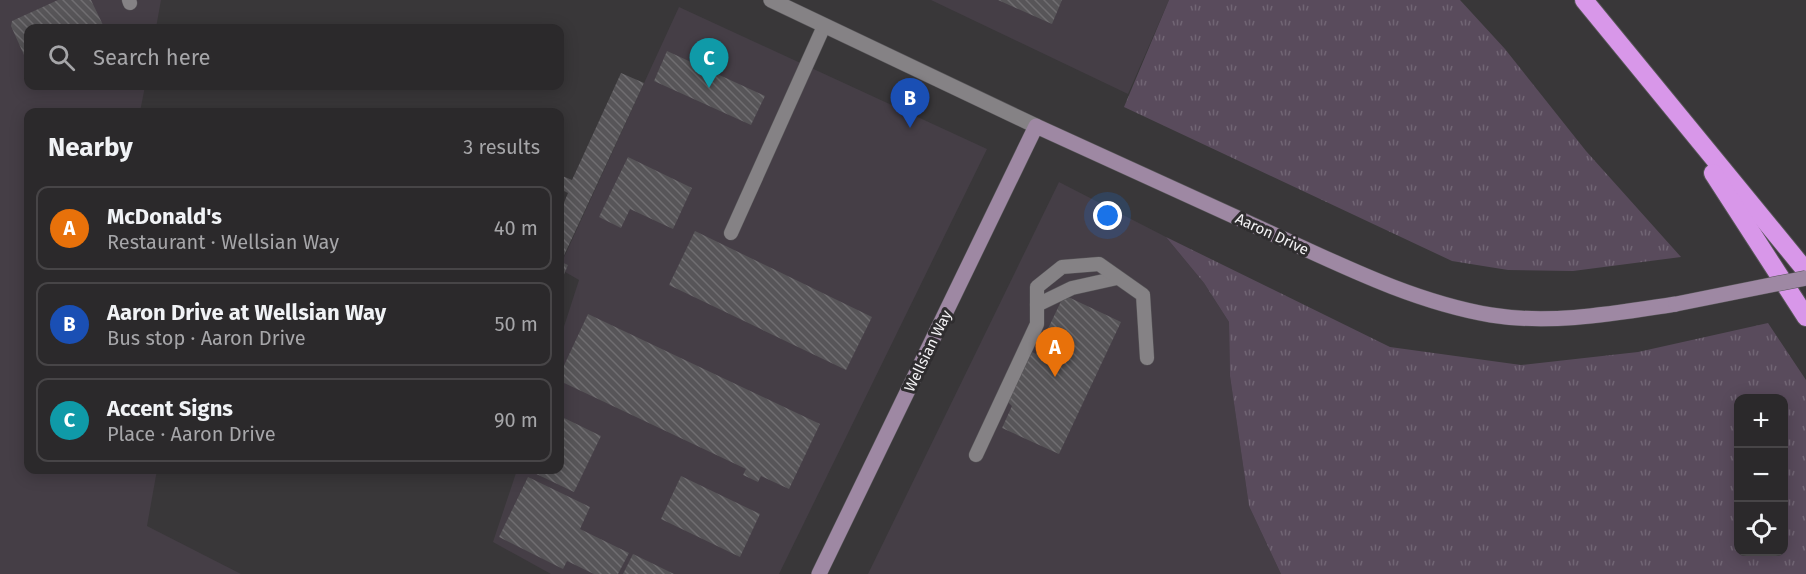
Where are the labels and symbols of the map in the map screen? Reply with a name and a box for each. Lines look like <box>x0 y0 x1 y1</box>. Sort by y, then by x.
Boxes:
pin: C <box>690 38 728 88</box>
pin: B <box>890 78 930 128</box>
your location <box>1093 201 1122 230</box>
street label: Aaron Drive <box>1232 209 1312 259</box>
street label: Wellsian Way <box>900 307 956 395</box>
pin: A <box>1036 328 1074 377</box>

